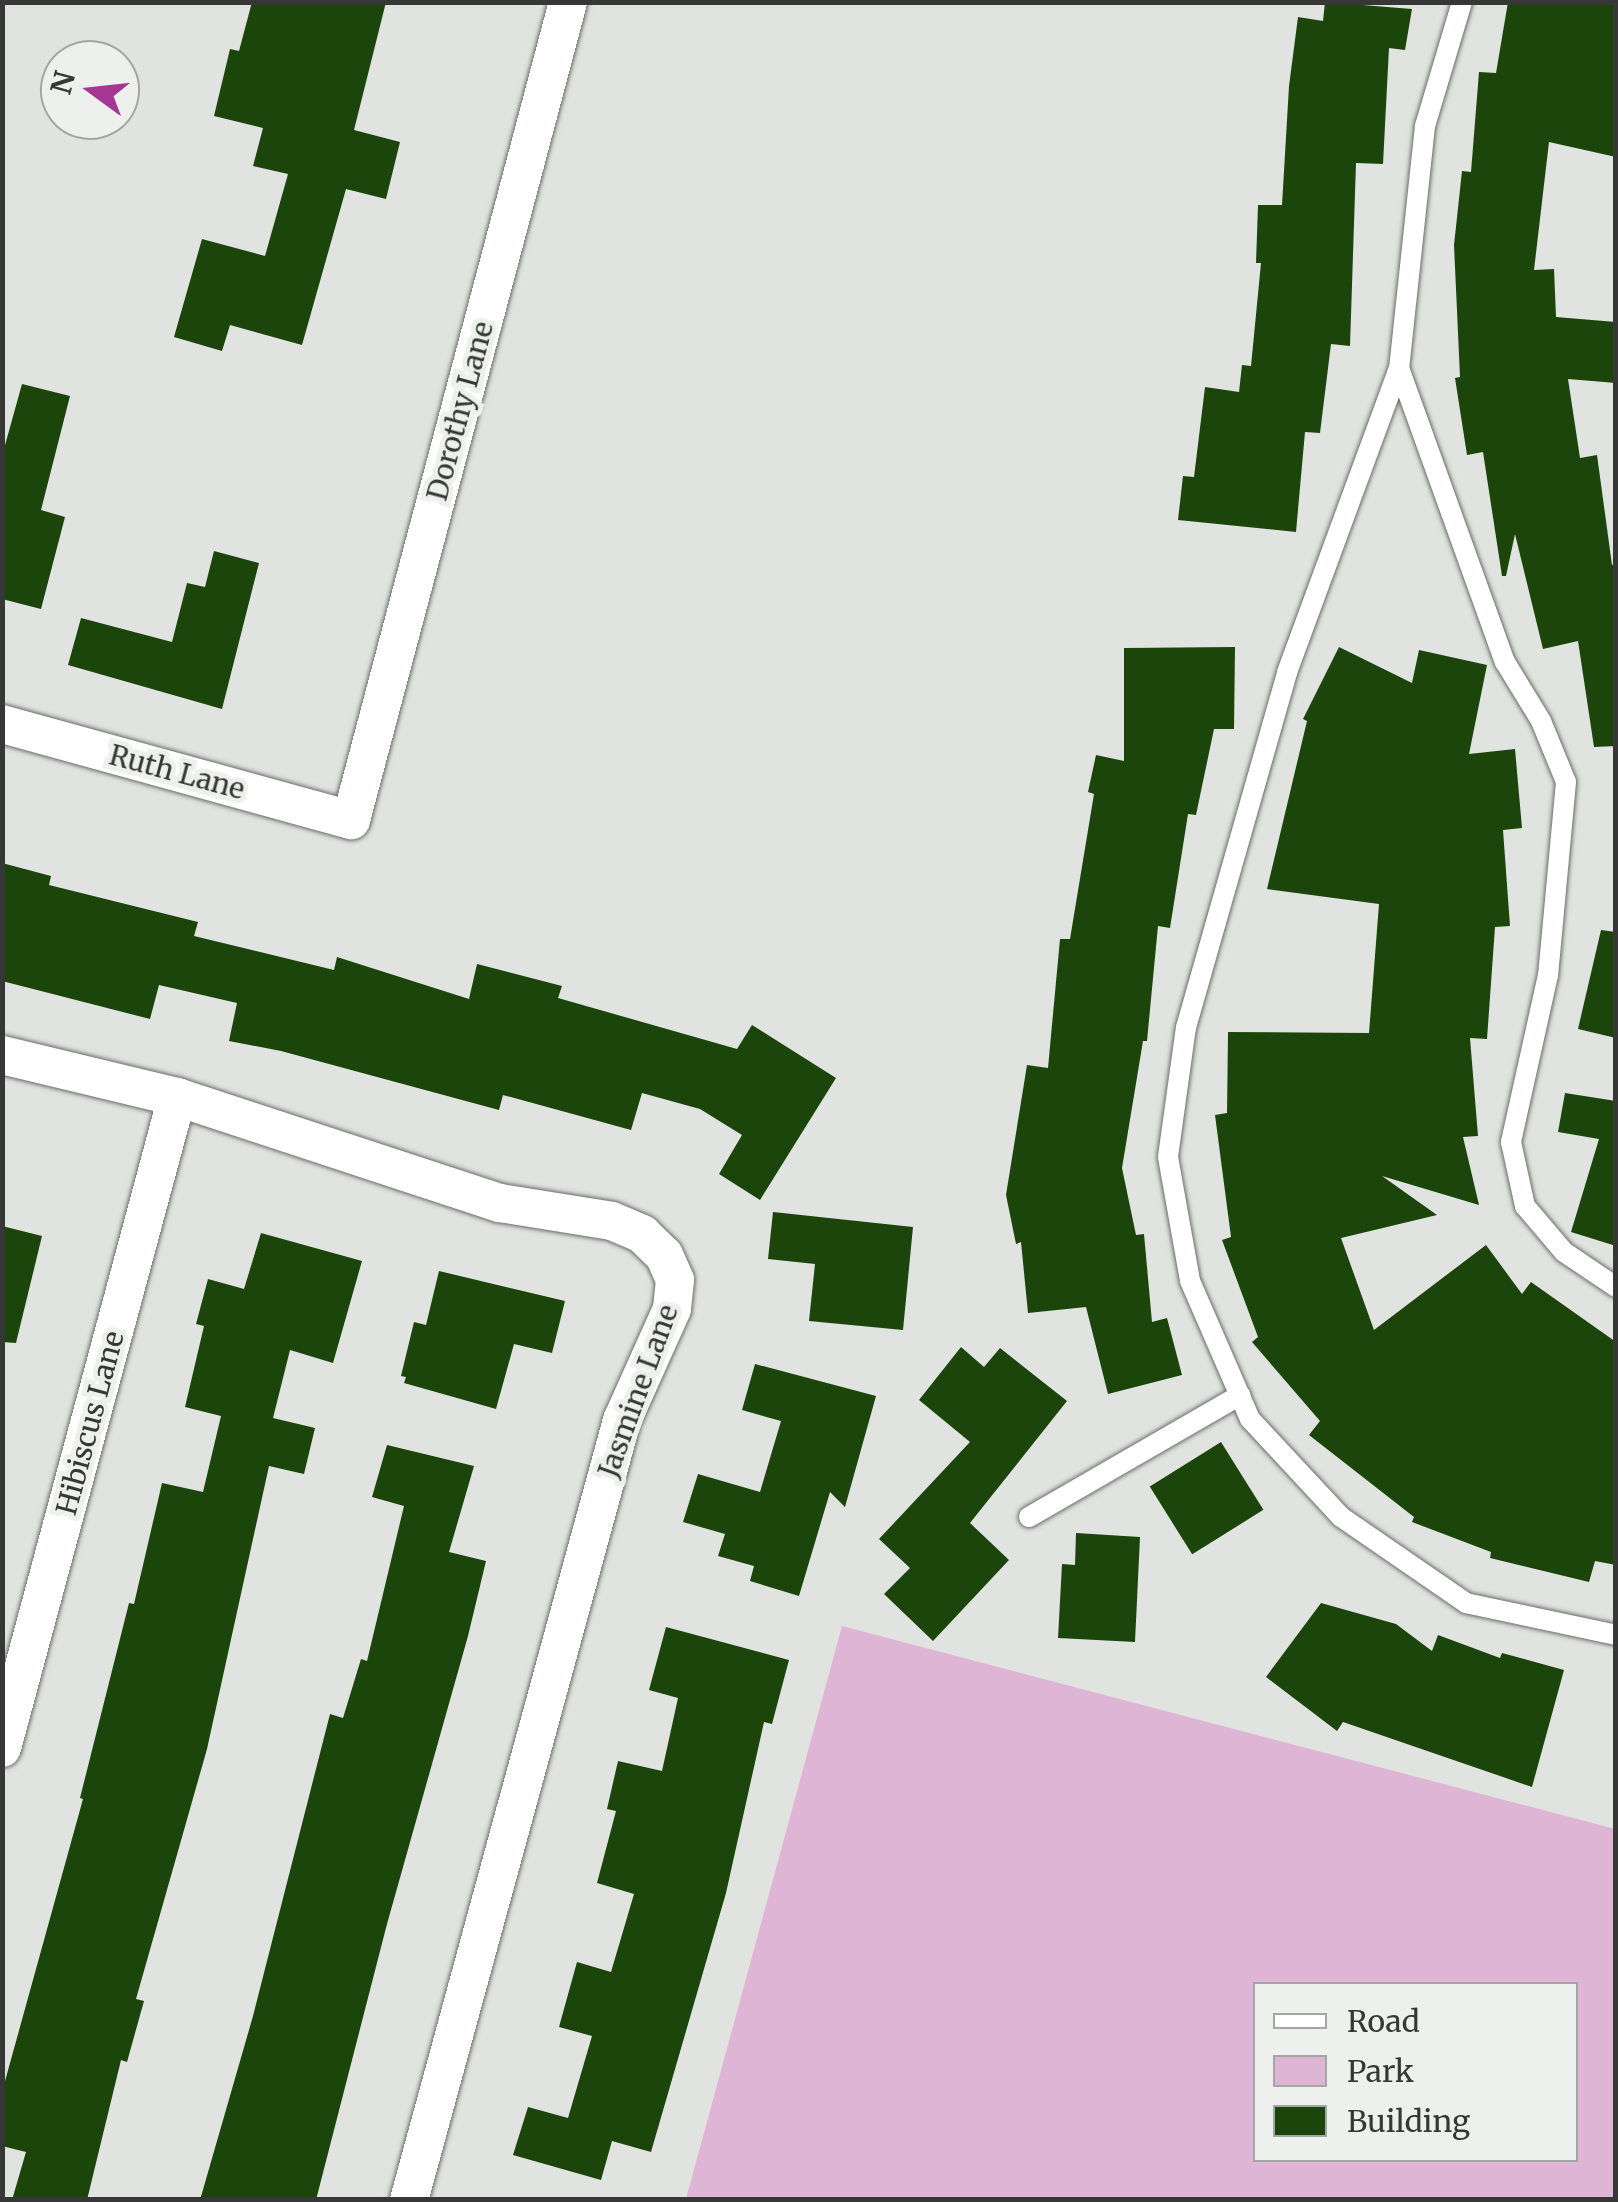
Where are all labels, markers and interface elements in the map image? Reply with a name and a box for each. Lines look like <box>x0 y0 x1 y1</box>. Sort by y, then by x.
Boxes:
north arrow <box>40 40 140 140</box>
text: N <box>43 67 83 98</box>
street label: Dorothy Lane <box>420 318 500 504</box>
street label: Ruth Lane <box>106 738 248 806</box>
street label: Jasmine Lane <box>591 1300 685 1482</box>
street label: Hibiscus Lane <box>49 1327 131 1519</box>
legend <box>1253 1982 1578 2162</box>
text: Road <box>1347 2002 1420 2040</box>
text: Park <box>1347 2052 1414 2090</box>
text: Building <box>1347 2102 1470 2140</box>

